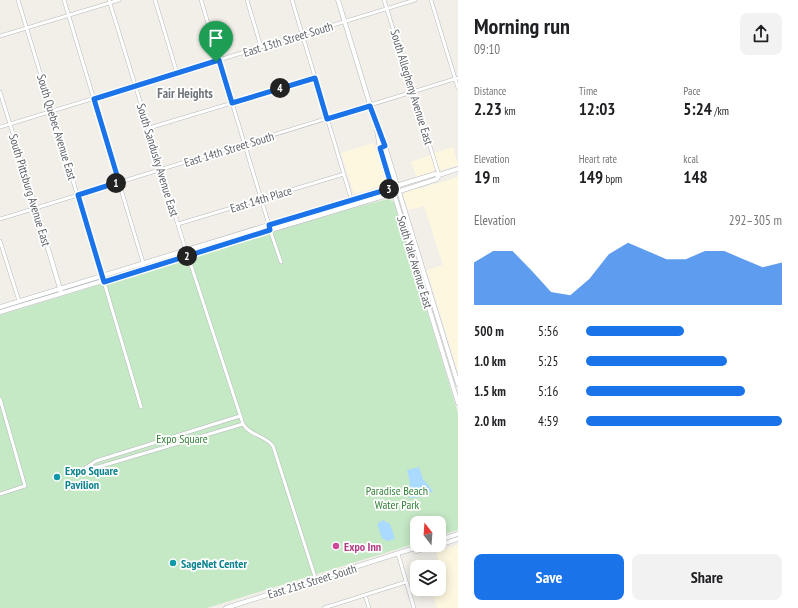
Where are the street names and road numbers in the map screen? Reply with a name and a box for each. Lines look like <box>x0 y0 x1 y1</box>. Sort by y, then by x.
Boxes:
street label: East 13th Street South <box>241 18 335 60</box>
street label: South Allegheny Avenue East <box>387 28 437 147</box>
street label: South Quebec Avenue East <box>34 72 80 182</box>
street label: South Sandusky Avenue East <box>134 102 183 219</box>
street label: East 14th Street South <box>182 128 276 170</box>
street label: South Pittsburg Avenue East <box>6 132 54 249</box>
street label: East 14th Place <box>228 182 294 216</box>
street label: South Yale Avenue East <box>394 214 436 311</box>
street label: East 21st Street South <box>266 560 358 602</box>

